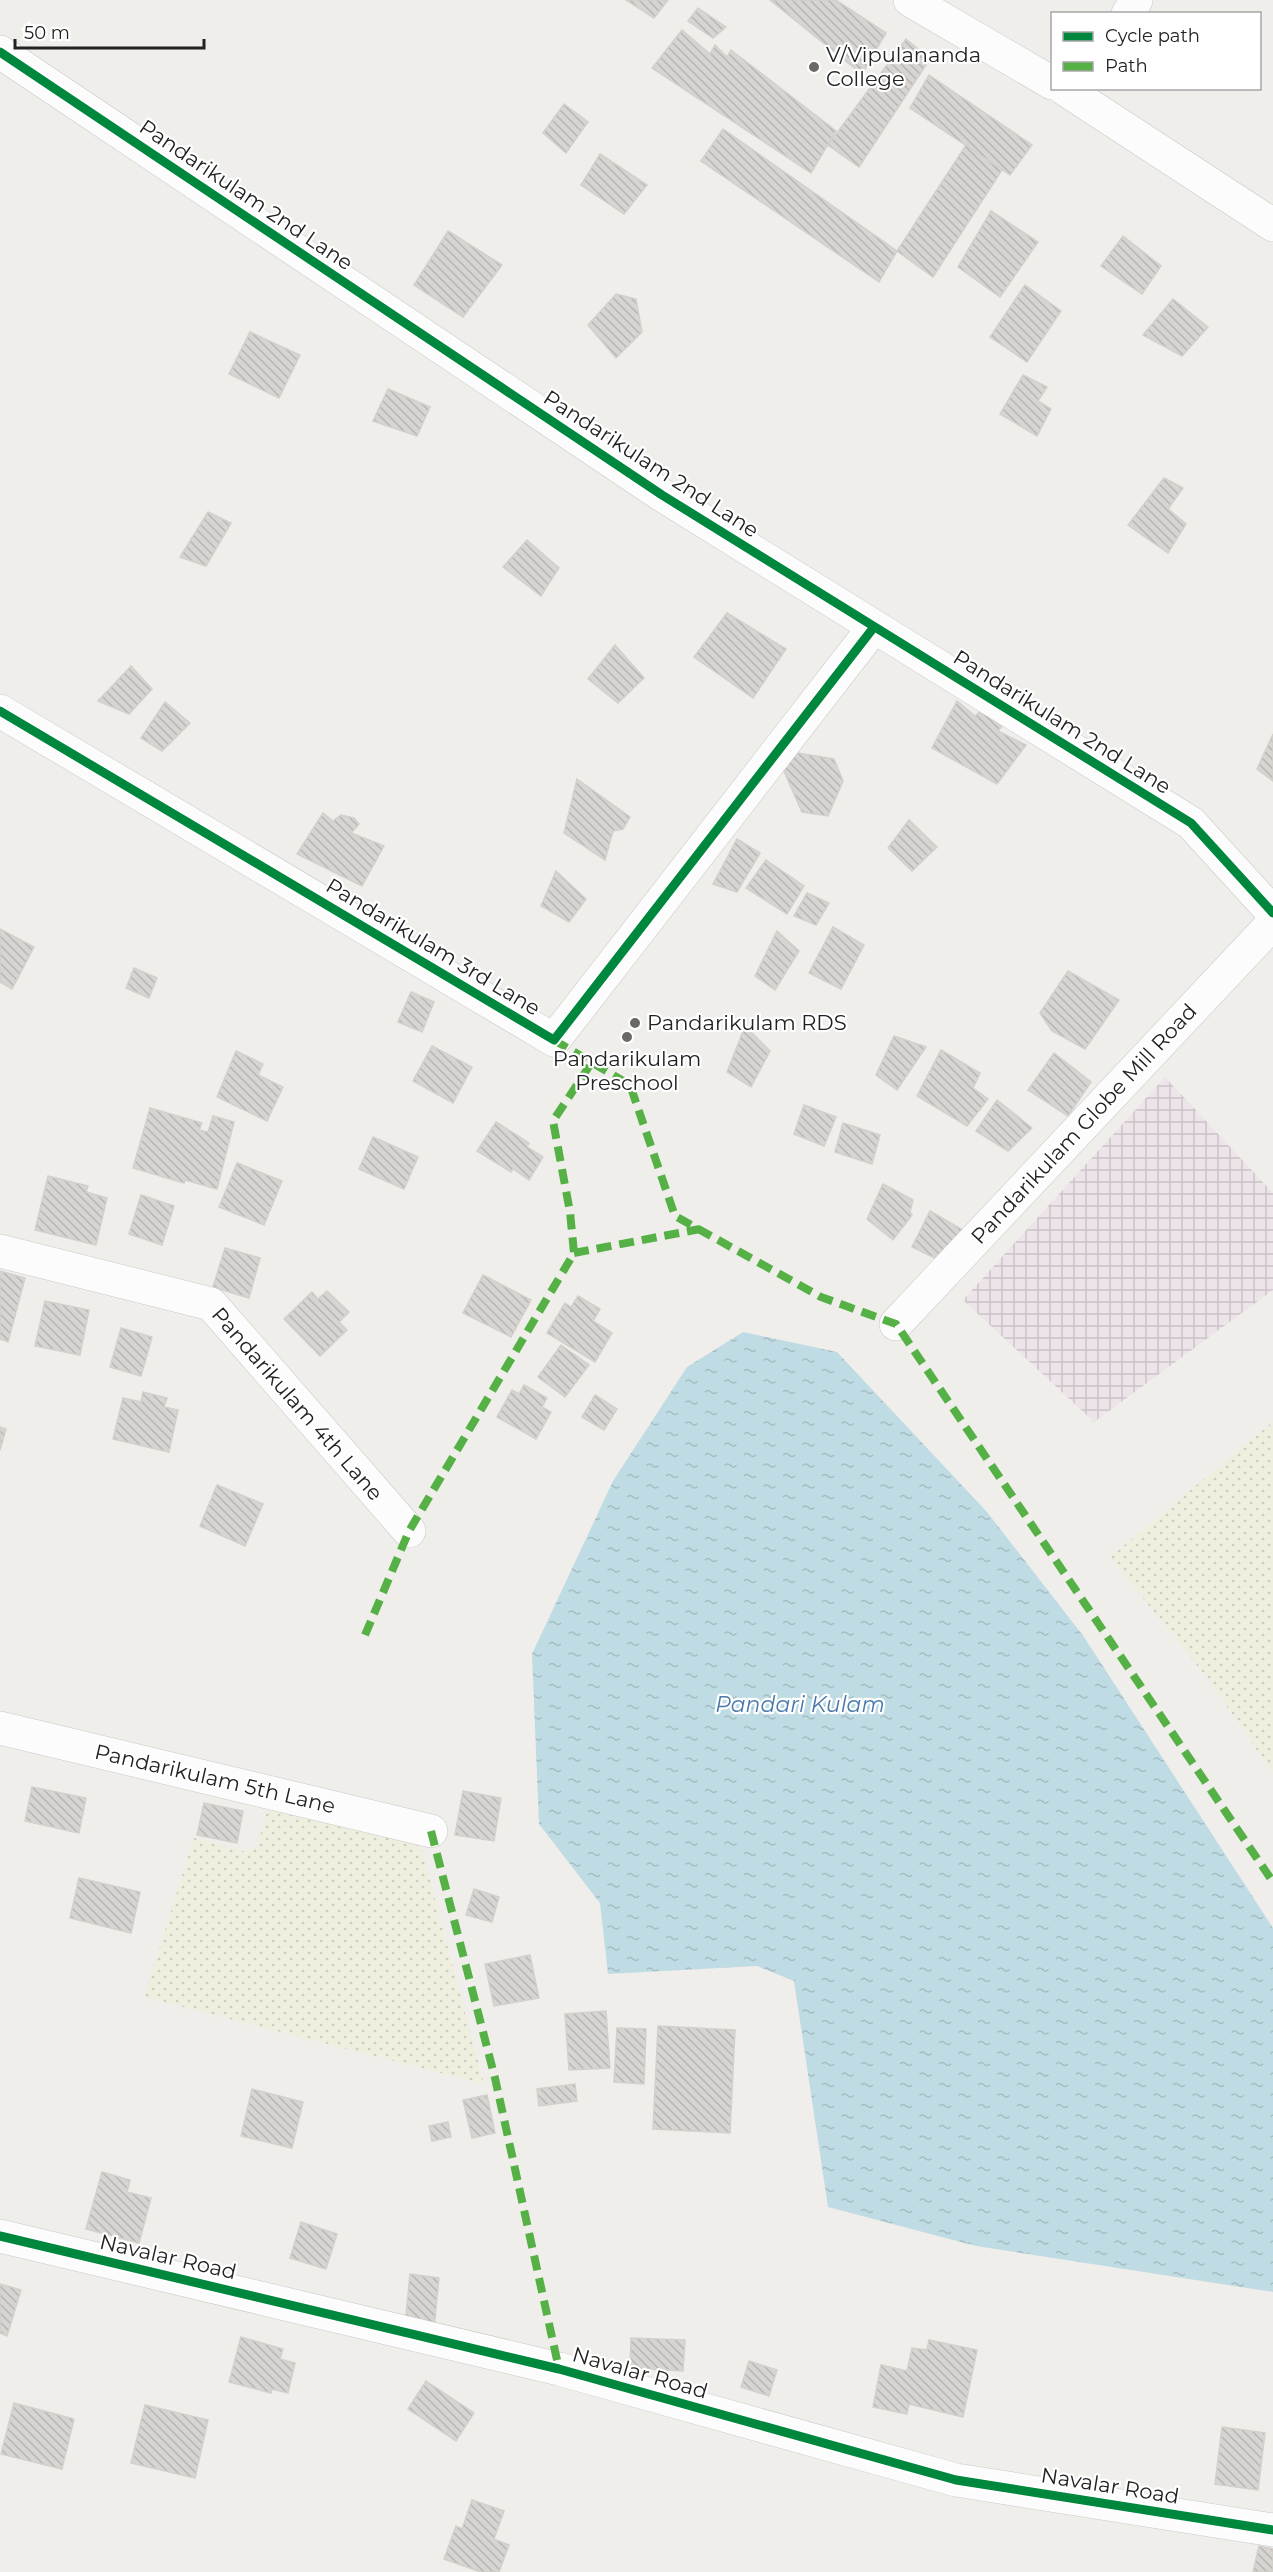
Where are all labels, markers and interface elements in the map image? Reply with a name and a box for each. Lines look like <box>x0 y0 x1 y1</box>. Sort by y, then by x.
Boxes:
scale bar <box>15 12 204 50</box>
legend <box>1051 12 1261 90</box>
text: 50 m <box>24 22 70 44</box>
text: Cycle path <box>1105 25 1200 47</box>
place label: V/Vipulananda College <box>826 42 981 91</box>
text: Path <box>1105 55 1148 77</box>
marker: V/Vipulananda College <box>807 60 821 74</box>
street label: Pandarikulam 2nd Lane <box>135 114 358 275</box>
street label: Pandarikulam 2nd Lane <box>539 385 764 543</box>
street label: Pandarikulam 2nd Lane <box>949 644 1176 799</box>
street label: Pandarikulam 3rd Lane <box>322 873 545 1021</box>
street label: Pandarikulam Globe Mill Road <box>966 998 1202 1249</box>
place label: Pandarikulam RDS <box>647 1010 847 1035</box>
marker: Pandarikulam RDS <box>628 1016 642 1030</box>
marker: Pandarikulam Preschool <box>620 1030 634 1044</box>
place label: Pandarikulam Preschool <box>553 1046 701 1095</box>
street label: Pandarikulam 4th Lane <box>207 1302 388 1505</box>
water label: Pandari Kulam <box>715 1691 885 1718</box>
street label: Pandarikulam 5th Lane <box>92 1739 338 1818</box>
street label: Navalar Road <box>97 2229 239 2284</box>
street label: Navalar Road <box>570 2341 711 2404</box>
street label: Navalar Road <box>1039 2462 1181 2509</box>

